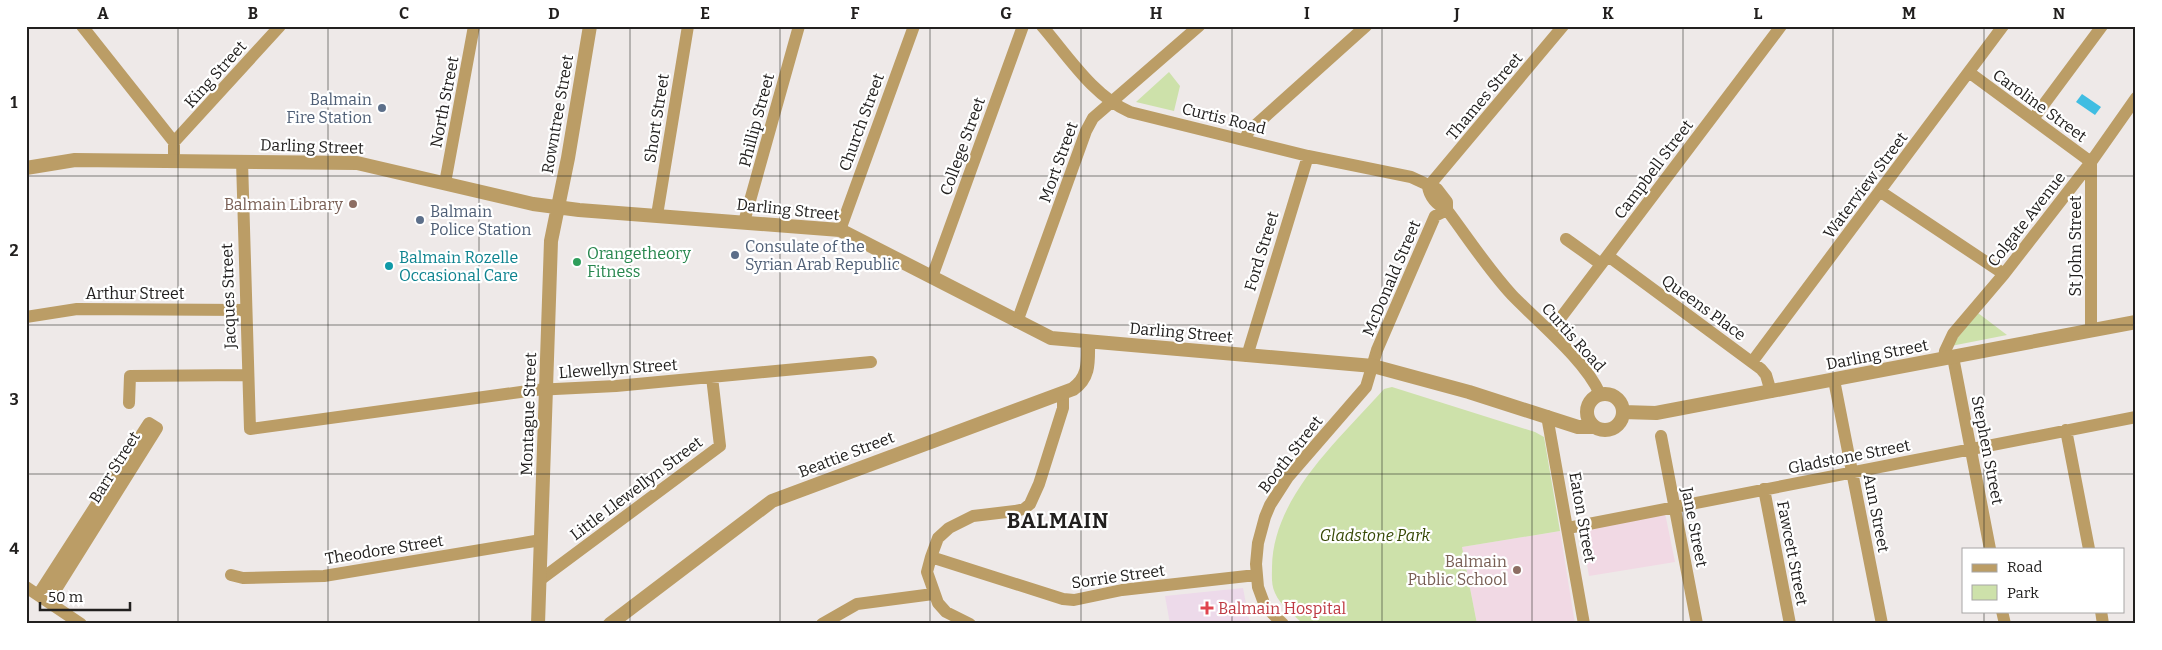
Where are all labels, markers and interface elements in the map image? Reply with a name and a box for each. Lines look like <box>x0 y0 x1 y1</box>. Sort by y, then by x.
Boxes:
text: A <box>97 4 109 23</box>
text: B <box>248 4 258 23</box>
text: C <box>399 4 409 23</box>
text: D <box>548 4 560 23</box>
text: E <box>700 4 710 23</box>
text: F <box>851 4 860 23</box>
text: G <box>1000 4 1012 23</box>
text: H <box>1150 4 1163 23</box>
text: I <box>1304 4 1310 23</box>
text: J <box>1453 4 1460 23</box>
text: K <box>1602 4 1614 23</box>
text: L <box>1754 4 1763 23</box>
text: M <box>1902 4 1916 23</box>
text: N <box>2053 4 2065 23</box>
street label: King Street <box>180 37 250 112</box>
street label: Thames Street <box>1442 49 1526 144</box>
street label: Rowntree Street <box>538 53 577 175</box>
street label: North Street <box>426 55 463 149</box>
street label: Caroline Street <box>1989 65 2090 146</box>
street label: Church Street <box>835 70 888 174</box>
street label: Phillip Street <box>735 71 778 169</box>
street label: Short Street <box>640 72 673 164</box>
place label: Balmain Fire Station <box>286 90 372 127</box>
text: 1 <box>11 93 18 112</box>
street label: College Street <box>936 94 989 198</box>
street label: Curtis Road <box>1180 99 1268 138</box>
marker: Balmain Fire Station <box>376 102 388 114</box>
street label: Campbell Street <box>1610 116 1697 223</box>
street label: Mort Street <box>1035 119 1082 205</box>
street label: Waterview Street <box>1819 128 1912 242</box>
street label: Darling Street <box>260 135 364 158</box>
street label: Colgate Avenue <box>1984 168 2069 270</box>
place label: Balmain Library <box>224 195 344 214</box>
street label: Darling Street <box>735 195 841 224</box>
street label: St John Street <box>2066 195 2085 297</box>
marker: Balmain Library <box>347 198 359 210</box>
place label: Balmain Police Station <box>430 202 531 239</box>
street label: Ford Street <box>1240 209 1283 293</box>
marker: Balmain Police Station <box>414 214 426 226</box>
street label: McDonald Street <box>1358 217 1425 339</box>
place label: Consulate of the Syrian Arab Republic <box>745 237 900 274</box>
text: 2 <box>9 241 19 260</box>
street label: Jacques Street <box>217 243 240 350</box>
place label: Orangetheory Fitness <box>587 244 691 281</box>
place label: Balmain Rozelle Occasional Care <box>399 248 518 285</box>
marker: Consulate of the Syrian Arab Republic <box>729 249 741 261</box>
marker: Orangetheory Fitness <box>571 256 583 268</box>
marker: Balmain Rozelle Occasional Care <box>383 260 395 272</box>
street label: Queens Place <box>1658 270 1750 344</box>
street label: Arthur Street <box>85 284 185 303</box>
street label: Curtis Road <box>1538 299 1610 376</box>
street label: Darling Street <box>1129 319 1234 346</box>
street label: Darling Street <box>1824 335 1930 374</box>
street label: Montague Street <box>517 352 540 476</box>
street label: Llewellyn Street <box>558 355 678 382</box>
text: 3 <box>9 390 19 409</box>
street label: Stephen Street <box>1968 394 2007 506</box>
street label: Booth Street <box>1254 412 1326 497</box>
street label: Beattie Street <box>796 427 897 481</box>
street label: Barr Street <box>85 428 144 507</box>
street label: Little Llewellyn Street <box>567 432 706 544</box>
street label: Gladstone Street <box>1786 435 1912 478</box>
street label: Eaton Street <box>1565 470 1600 564</box>
street label: Ann Street <box>1860 472 1893 554</box>
street label: Jane Street <box>1677 485 1712 569</box>
street label: Fawcett Street <box>1773 499 1812 607</box>
district label: BALMAIN <box>1007 508 1109 534</box>
park label: Gladstone Park <box>1320 526 1431 545</box>
street label: Theodore Street <box>324 531 445 568</box>
text: 4 <box>9 539 19 558</box>
legend <box>1962 548 2124 612</box>
place label: Balmain Public School <box>1407 552 1507 589</box>
text: Road <box>2007 558 2042 576</box>
street label: Sorrie Street <box>1070 561 1166 592</box>
marker: Balmain Public School <box>1511 564 1523 576</box>
scale bar <box>40 580 130 612</box>
text: Park <box>2007 584 2039 602</box>
text: 50 m <box>48 588 84 606</box>
place label: Balmain Hospital <box>1218 599 1346 618</box>
marker: Balmain Hospital <box>1200 601 1214 615</box>

